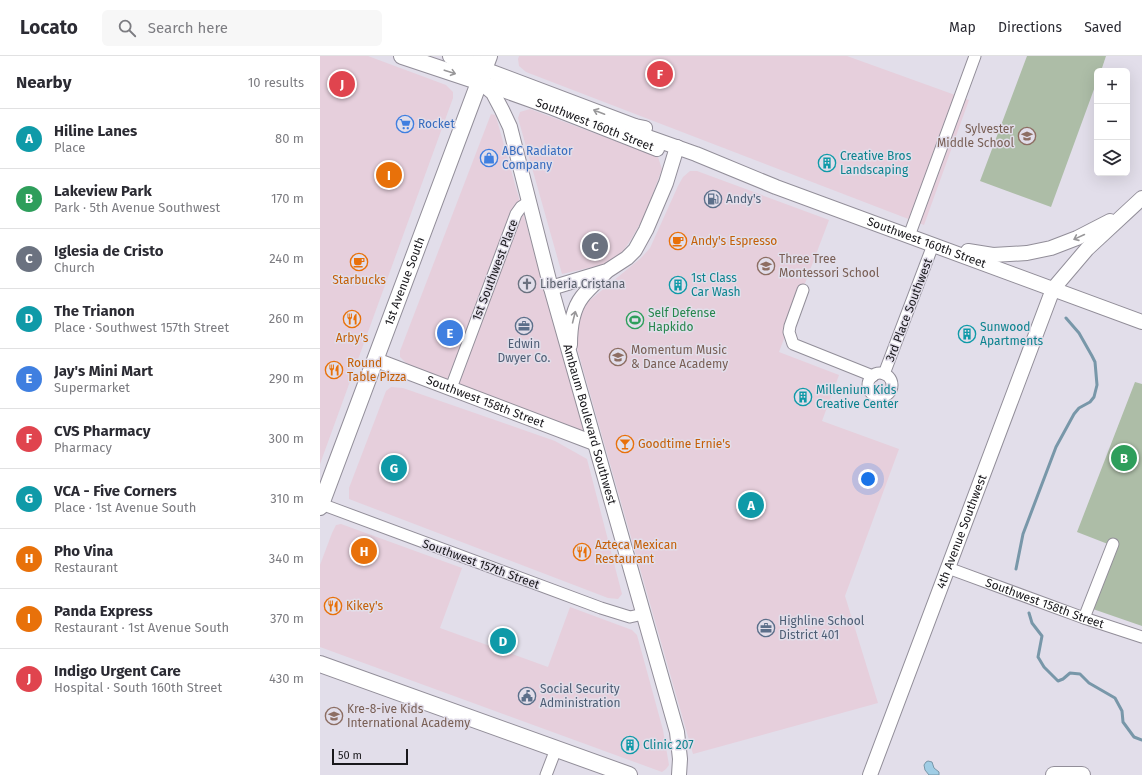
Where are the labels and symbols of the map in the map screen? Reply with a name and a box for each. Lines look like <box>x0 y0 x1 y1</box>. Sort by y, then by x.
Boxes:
pin: F <box>647 59 673 89</box>
pin: J <box>329 69 355 99</box>
one-way arrow <box>444 69 457 76</box>
street label: Southwest 160th Street <box>534 95 656 154</box>
one-way arrow <box>594 108 606 116</box>
supermarket icon: Rocket <box>395 114 415 134</box>
place label: Rocket <box>418 117 455 131</box>
place label: Sylvester Middle School <box>937 122 1014 150</box>
school or university icon: Sylvester Middle School <box>1017 126 1037 146</box>
place label: ABC Radiator Company <box>502 144 573 172</box>
shop icon: ABC Radiator Company <box>479 148 499 168</box>
place label: Creative Bros Landscaping <box>840 149 912 177</box>
building icon: Creative Bros Landscaping <box>817 153 837 173</box>
pin: I <box>376 160 402 190</box>
fuel station icon: Andy's <box>703 189 723 209</box>
place label: Andy's <box>726 192 761 206</box>
street label: Southwest 160th Street <box>865 214 989 271</box>
street label: 1st Southwest Place <box>469 217 521 323</box>
pin: C <box>582 231 608 261</box>
cafe icon: Andy's Espresso <box>668 231 688 251</box>
place label: Andy's Espresso <box>691 234 777 248</box>
one-way arrow <box>1073 234 1085 241</box>
street label: 1st Avenue South <box>382 235 427 327</box>
cafe icon: Starbucks <box>349 252 369 272</box>
place label: Three Tree Montessori School <box>779 252 880 280</box>
school or university icon: Three Tree Montessori School <box>756 256 776 276</box>
street label: 3rd Place Southwest <box>883 256 935 364</box>
place label: 1st Class Car Wash <box>691 271 741 299</box>
place label: Starbucks <box>332 273 386 287</box>
church icon: Liberia Cristana <box>517 274 537 294</box>
building icon: 1st Class Car Wash <box>668 275 688 295</box>
place label: Liberia Cristana <box>540 277 625 291</box>
place label: Self Defense Hapkido <box>648 306 716 334</box>
restaurant icon: Arby's <box>342 309 362 329</box>
one-way arrow <box>570 310 578 323</box>
sports icon: Self Defense Hapkido <box>625 310 645 330</box>
office icon: Edwin Dwyer Co. <box>514 316 534 336</box>
pin: E <box>437 318 463 348</box>
place label: Sunwood Apartments <box>980 320 1044 348</box>
building icon: Sunwood Apartments <box>957 324 977 344</box>
place label: Arby's <box>336 331 369 345</box>
place label: Edwin Dwyer Co. <box>498 337 551 365</box>
street label: Ambaum Boulevard Southwest <box>560 342 619 507</box>
place label: Momentum Music & Dance Academy <box>631 343 728 371</box>
school or university icon: Momentum Music & Dance Academy <box>608 347 628 367</box>
place label: Round Table Pizza <box>347 356 407 384</box>
restaurant icon: Round Table Pizza <box>324 360 344 380</box>
street label: Southwest 158th Street <box>424 373 547 431</box>
place label: Millenium Kids Creative Center <box>816 383 899 411</box>
building icon: Millenium Kids Creative Center <box>793 387 813 407</box>
bar icon: Goodtime Ernie's <box>615 434 635 454</box>
place label: Goodtime Ernie's <box>638 437 731 451</box>
pin: B <box>1111 443 1137 473</box>
pin: G <box>381 453 407 483</box>
your location <box>858 469 878 489</box>
street label: 4th Avenue Southwest <box>934 472 990 591</box>
pin: A <box>738 490 764 520</box>
pin: H <box>351 536 377 566</box>
street label: Southwest 157th Street <box>421 536 542 592</box>
place label: Azteca Mexican Restaurant <box>595 538 677 566</box>
restaurant icon: Azteca Mexican Restaurant <box>572 542 592 562</box>
street label: Southwest 158th Street <box>983 575 1107 631</box>
restaurant icon: Kikey's <box>323 596 343 616</box>
place label: Kikey's <box>346 599 383 613</box>
place label: Highline School District 401 <box>779 614 865 642</box>
office icon: Highline School District 401 <box>756 618 776 638</box>
pin: D <box>490 626 516 656</box>
place label: Social Security Administration <box>540 682 621 710</box>
public building icon: Social Security Administration <box>517 686 537 706</box>
place label: Kre-8-ive Kids International Academy <box>347 702 470 730</box>
school or university icon: Kre-8-ive Kids International Academy <box>324 706 344 726</box>
building icon: Clinic 207 <box>620 735 640 755</box>
place label: Clinic 207 <box>643 738 694 752</box>
scale bar <box>332 747 408 766</box>

